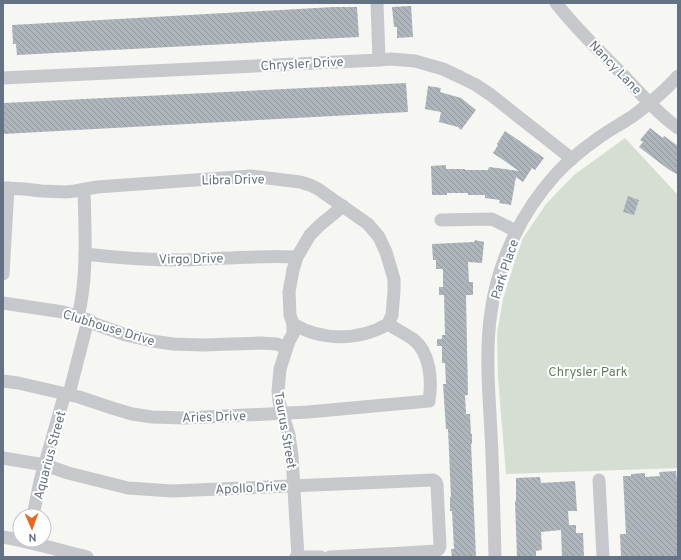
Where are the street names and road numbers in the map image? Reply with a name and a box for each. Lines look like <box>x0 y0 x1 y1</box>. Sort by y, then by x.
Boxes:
street label: Nancy Lane <box>585 38 644 99</box>
street label: Chrysler Drive <box>260 55 344 75</box>
street label: Libra Drive <box>201 172 265 190</box>
street label: Park Place <box>489 238 523 302</box>
street label: Virgo Drive <box>158 251 224 269</box>
street label: Clubhouse Drive <box>60 307 156 351</box>
street label: Taurus Street <box>269 390 299 470</box>
street label: Aquarius Street <box>31 409 70 502</box>
street label: Aries Drive <box>182 409 246 427</box>
street label: Apollo Drive <box>215 479 287 499</box>

